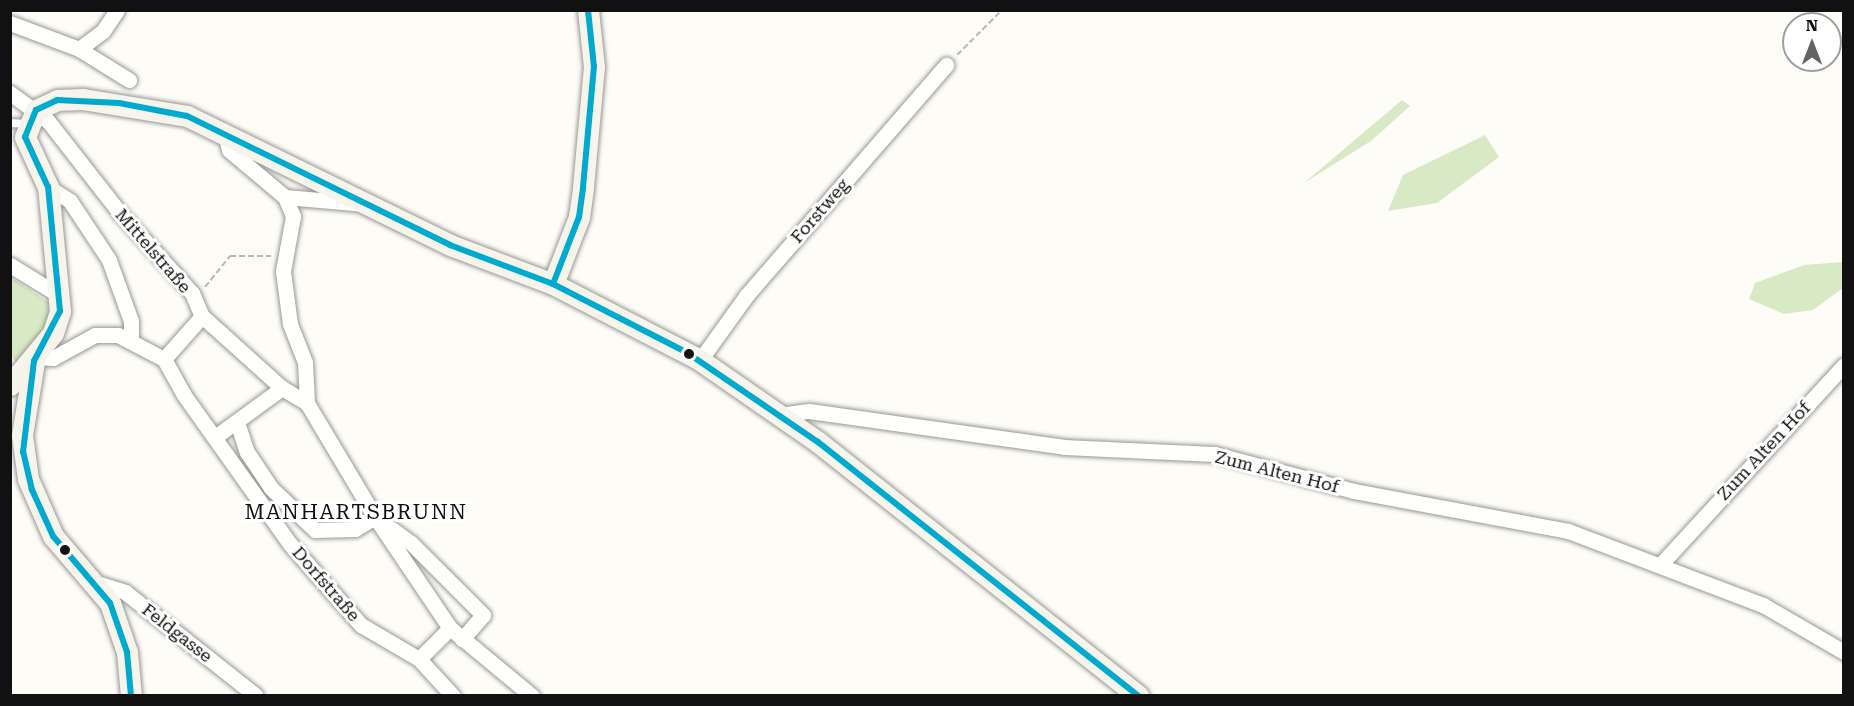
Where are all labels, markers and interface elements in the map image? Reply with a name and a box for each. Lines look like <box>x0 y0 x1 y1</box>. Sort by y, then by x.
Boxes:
north arrow <box>1782 12 1842 72</box>
text: N <box>1806 16 1818 35</box>
street label: Forstweg <box>786 174 854 248</box>
street label: Mittelstraße <box>110 204 196 298</box>
unlabelled marker <box>683 348 695 360</box>
street label: Zum Alten Hof <box>1713 397 1815 505</box>
street label: Zum Alten Hof <box>1213 446 1341 498</box>
district label: MANHARTSBRUNN <box>244 499 468 525</box>
street label: Dorfstraße <box>287 542 365 626</box>
unlabelled marker <box>59 544 71 556</box>
street label: Feldgasse <box>138 599 216 667</box>

